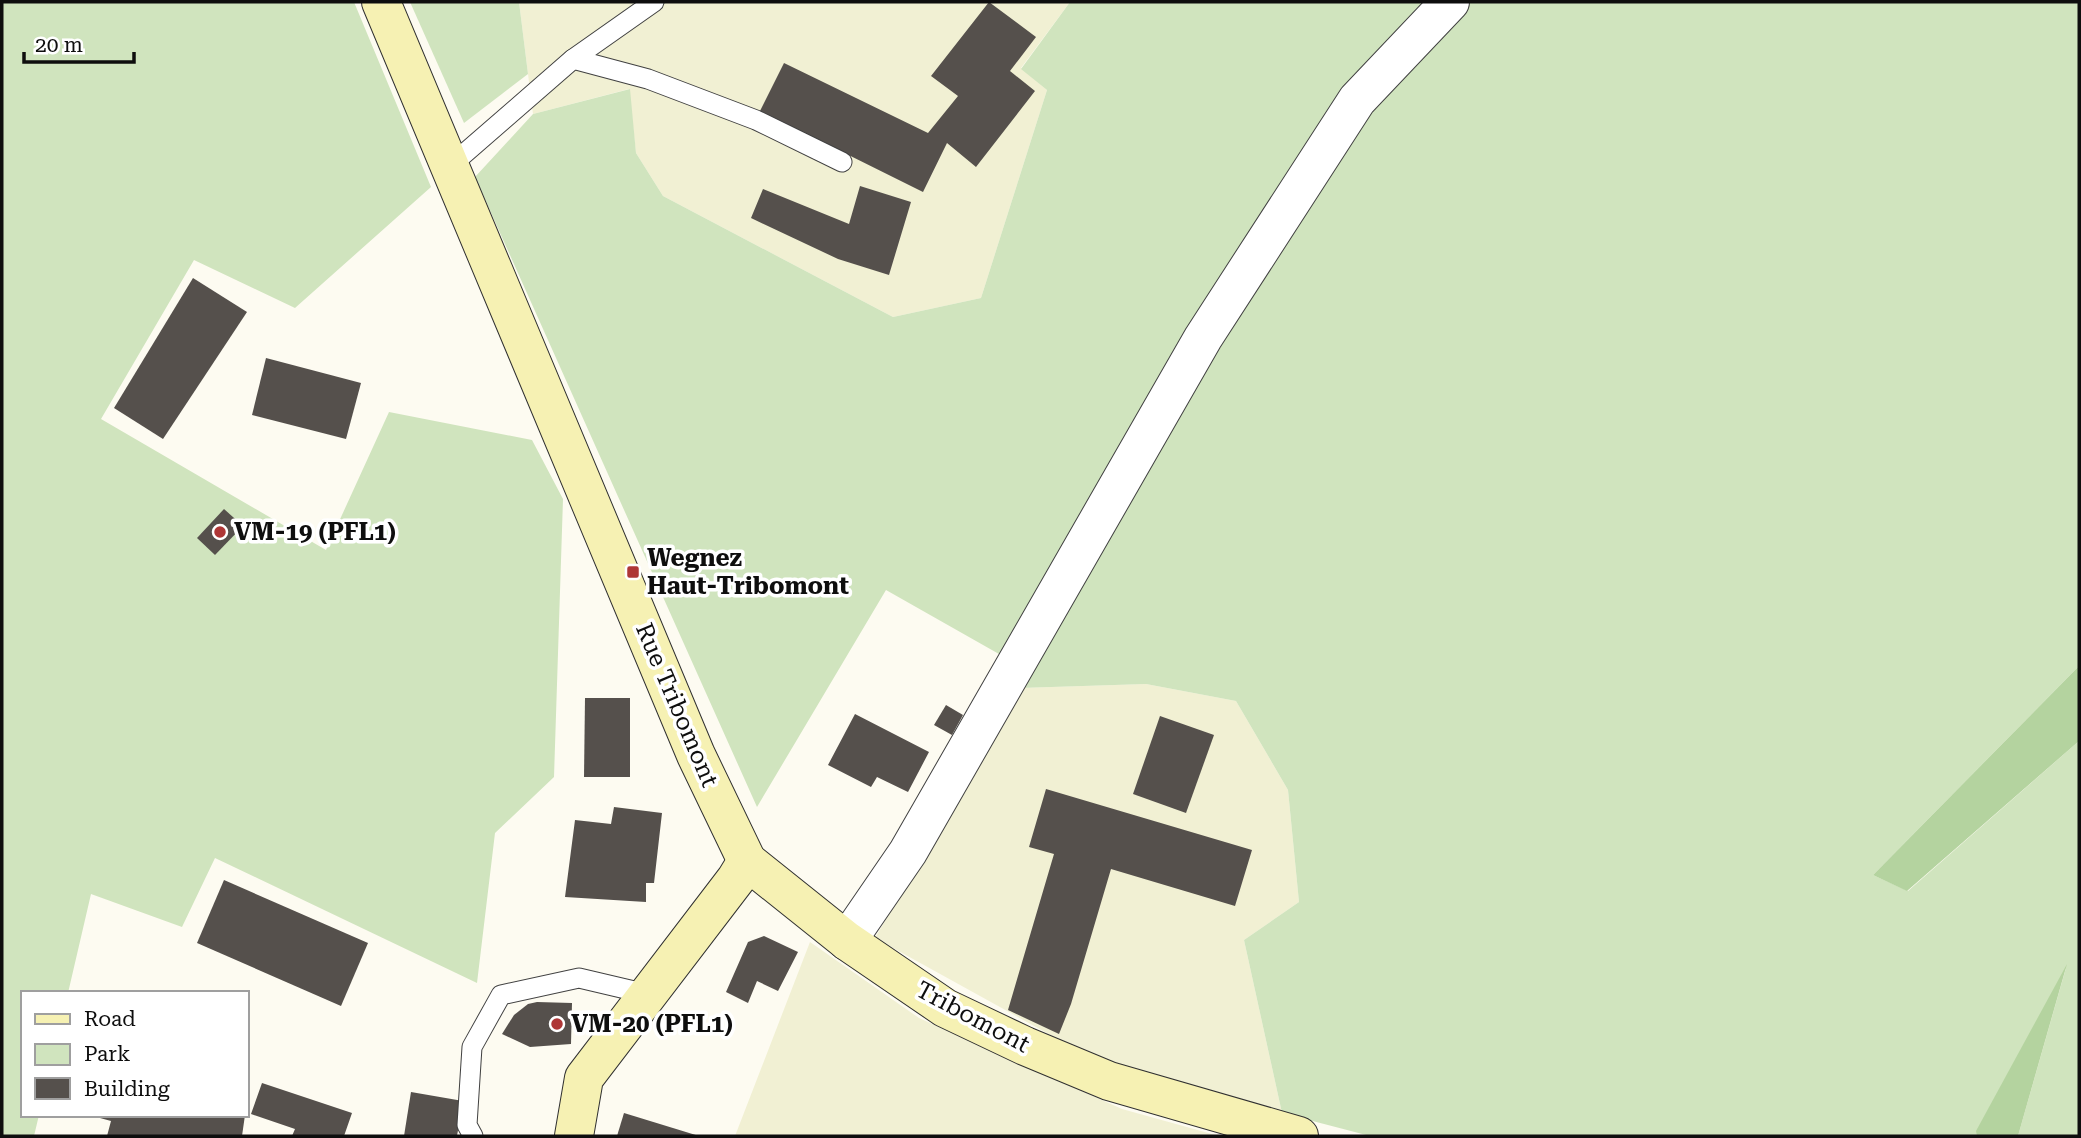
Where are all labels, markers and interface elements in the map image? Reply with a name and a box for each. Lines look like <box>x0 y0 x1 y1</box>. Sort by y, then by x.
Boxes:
scale bar <box>24 21 135 65</box>
text: 20 m <box>35 33 83 57</box>
place label: VM-19 (PFL1) <box>234 518 396 546</box>
marker: VM-19 (PFL1) <box>212 524 228 540</box>
place label: Wegnez Haut-Tribomont <box>647 544 849 600</box>
marker: Wegnez Haut-Tribomont <box>625 564 641 580</box>
street label: Rue Tribomont <box>630 619 724 791</box>
street label: Tribomont <box>911 975 1035 1059</box>
legend <box>21 991 248 1117</box>
text: Road <box>84 1007 136 1031</box>
place label: VM-20 (PFL1) <box>571 1010 733 1038</box>
marker: VM-20 (PFL1) <box>549 1016 565 1032</box>
text: Park <box>84 1042 130 1066</box>
text: Building <box>84 1077 170 1101</box>

